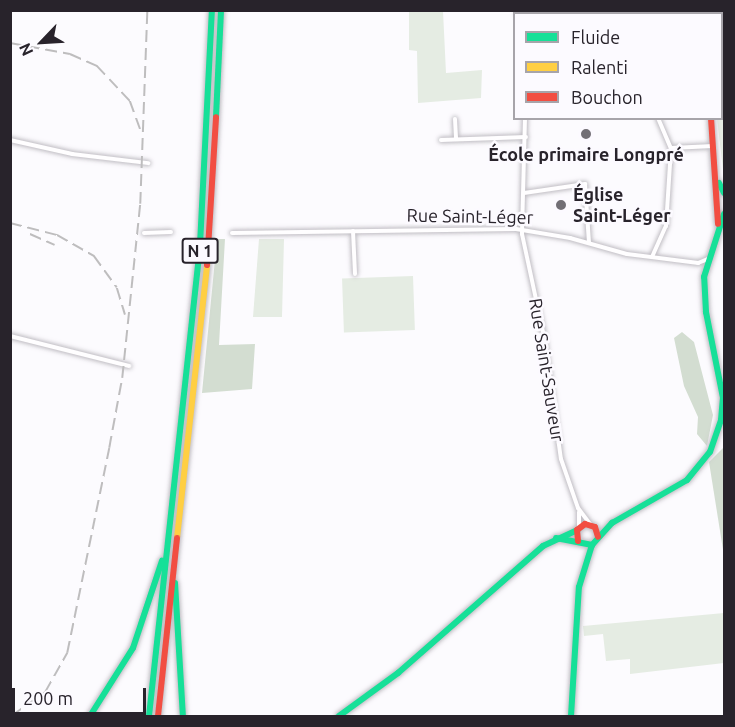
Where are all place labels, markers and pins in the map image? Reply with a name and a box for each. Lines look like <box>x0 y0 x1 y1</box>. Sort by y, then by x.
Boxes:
marker: École primaire Longpré <box>579 127 593 141</box>
place label: École primaire Longpré <box>488 143 684 165</box>
place label: Église Saint-Léger <box>573 184 671 226</box>
marker: Église Saint-Léger <box>554 198 568 212</box>

